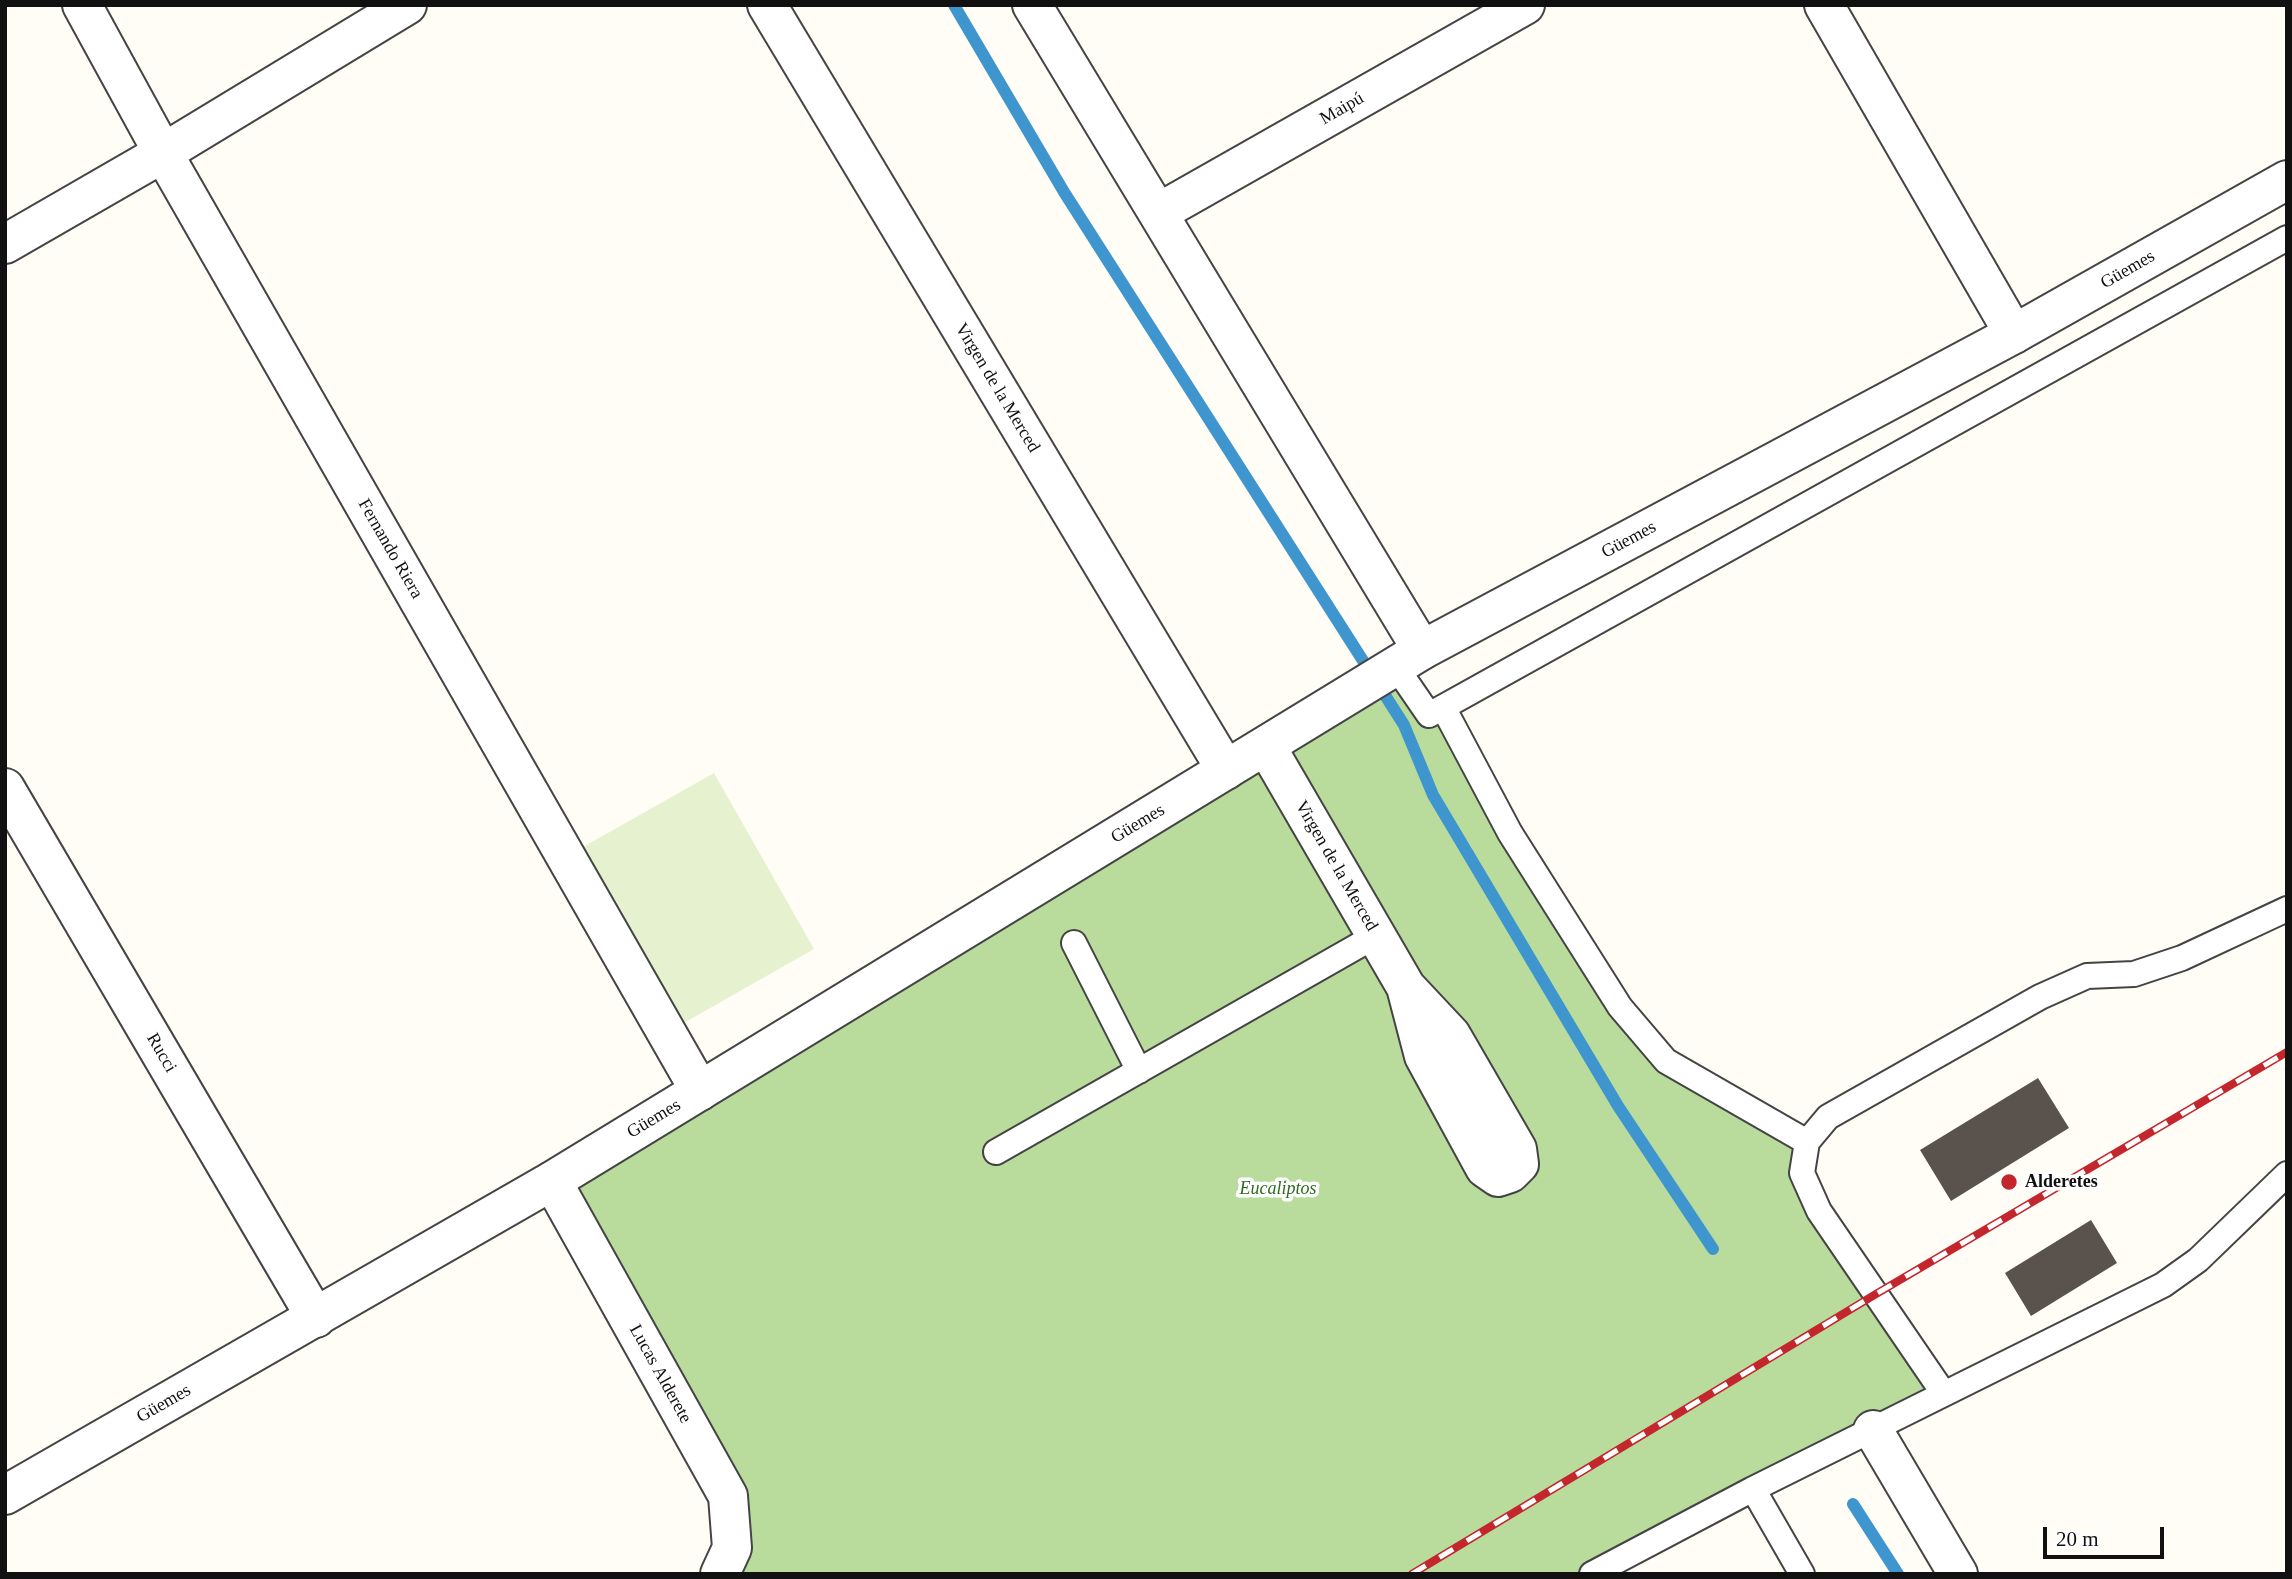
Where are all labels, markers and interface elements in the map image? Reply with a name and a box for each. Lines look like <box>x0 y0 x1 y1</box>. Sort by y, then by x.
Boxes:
street label: Maipú <box>1316 88 1368 130</box>
street label: Güemes <box>2097 246 2159 294</box>
street label: Virgen de la Merced <box>950 319 1044 457</box>
street label: Fernando Riera <box>353 495 427 603</box>
street label: Güemes <box>1598 517 1660 563</box>
street label: Virgen de la Merced <box>1290 797 1382 935</box>
street label: Güemes <box>1107 800 1169 848</box>
street label: Rucci <box>141 1029 181 1077</box>
street label: Güemes <box>623 1095 685 1143</box>
place label: Alderetes <box>2025 1171 2098 1193</box>
marker: Alderetes <box>1999 1172 2019 1192</box>
park label: Eucaliptos <box>1240 1178 1316 1200</box>
street label: Lucas Alderete <box>624 1321 696 1427</box>
street label: Güemes <box>133 1380 195 1428</box>
scale bar <box>2047 1512 2168 1556</box>
text: 20 m <box>2056 1527 2099 1551</box>

